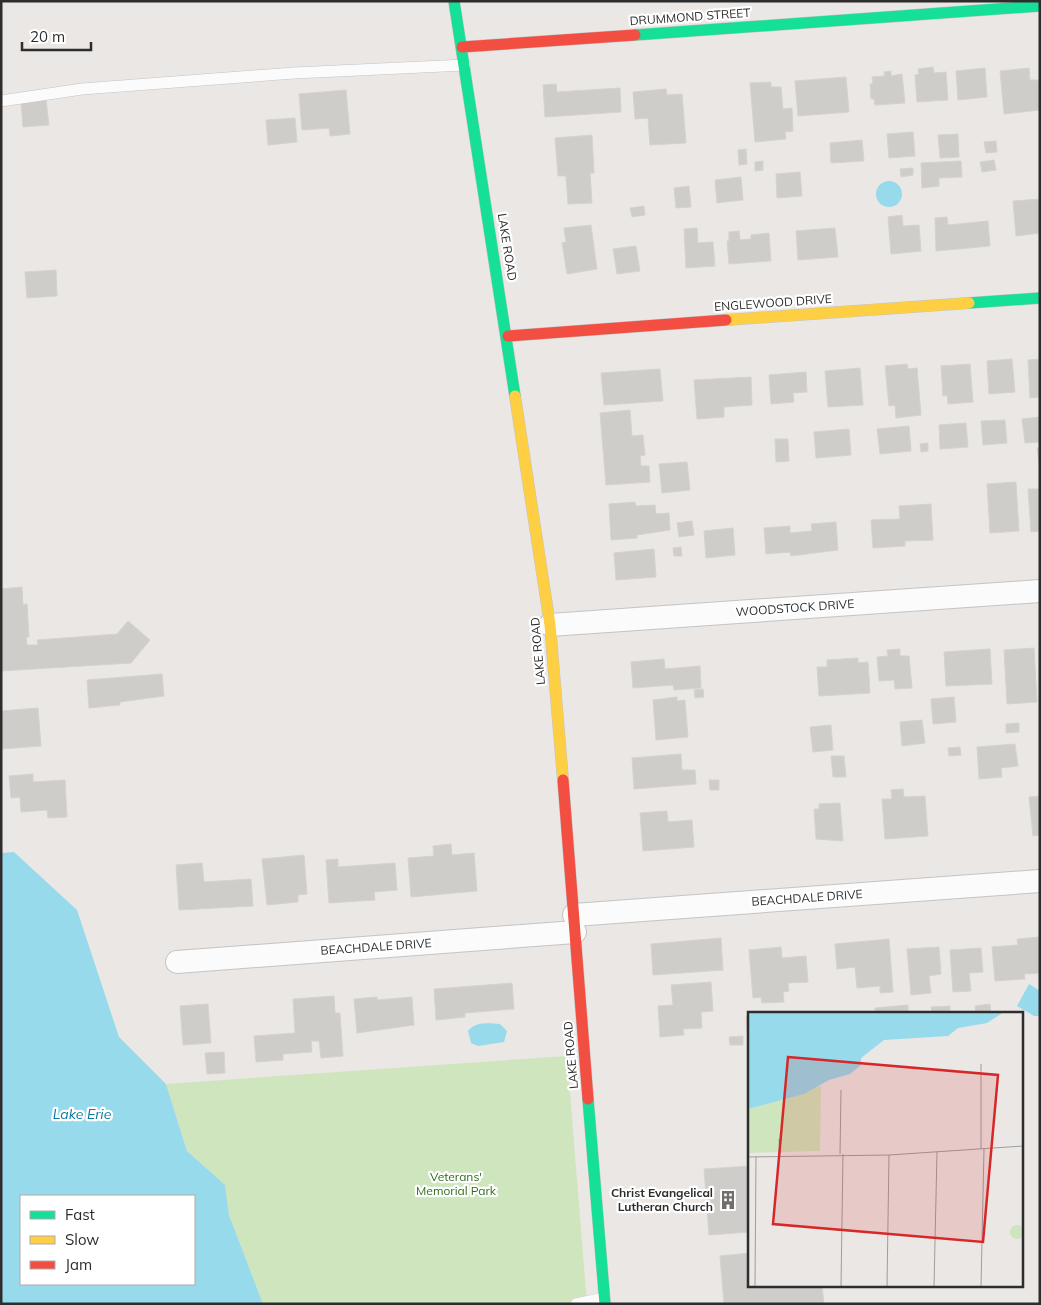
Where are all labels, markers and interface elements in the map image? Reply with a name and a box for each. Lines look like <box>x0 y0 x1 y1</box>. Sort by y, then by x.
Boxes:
street label: DRUMMOND STREET <box>629 5 752 28</box>
scale bar <box>22 20 91 52</box>
text: 20 m <box>30 27 65 46</box>
street label: LAKE ROAD <box>495 212 520 282</box>
street label: ENGLEWOOD DRIVE <box>714 291 832 314</box>
street label: WOODSTOCK DRIVE <box>735 596 855 619</box>
street label: LAKE ROAD <box>527 616 548 686</box>
street label: BEACHDALE DRIVE <box>751 886 863 909</box>
street label: BEACHDALE DRIVE <box>320 935 432 958</box>
inset map <box>748 1012 1024 1288</box>
street label: LAKE ROAD <box>560 1020 581 1090</box>
water label: Lake Erie <box>53 1105 112 1123</box>
park label: Veterans' Memorial Park <box>416 1169 497 1198</box>
place label: Christ Evangelical Lutheran Church <box>611 1185 713 1214</box>
building icon: Christ Evangelical Lutheran Church <box>717 1189 739 1211</box>
legend <box>20 1195 195 1285</box>
text: Fast <box>65 1205 95 1224</box>
text: Slow <box>65 1230 99 1249</box>
text: Jam <box>65 1255 92 1274</box>

